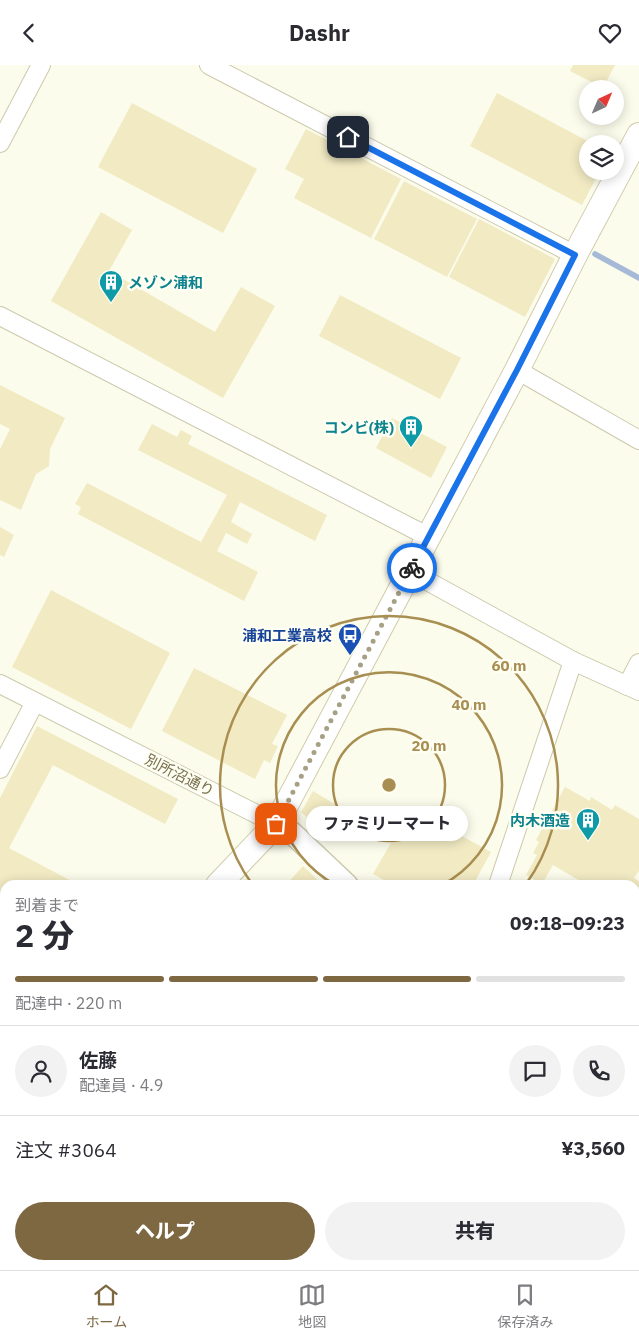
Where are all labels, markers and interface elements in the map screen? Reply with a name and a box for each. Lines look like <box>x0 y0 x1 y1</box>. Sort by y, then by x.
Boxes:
text: Dashr <box>289 18 350 47</box>
icon: back <box>15 19 43 47</box>
icon: heart <box>596 19 624 47</box>
north arrow <box>579 80 624 125</box>
map controls <box>579 80 624 180</box>
pin <box>327 116 369 158</box>
icon: home <box>334 123 362 151</box>
button: layers <box>579 135 624 180</box>
building icon: メゾン浦和 <box>98 269 124 303</box>
place label: メゾン浦和 <box>128 273 203 292</box>
building icon: コンビ(株) <box>398 414 424 448</box>
place label: コンビ(株) <box>324 418 394 437</box>
courier <box>387 543 437 593</box>
icon: bike <box>398 554 426 582</box>
bus stop icon: 浦和工業高校 <box>337 622 363 656</box>
place label: 浦和工業高校 <box>242 626 332 645</box>
text: 60 m <box>492 656 526 675</box>
text: 40 m <box>452 695 486 714</box>
text: 20 m <box>412 736 446 755</box>
street label: 別所沼通り <box>142 750 218 800</box>
centre of rings <box>380 776 398 794</box>
pin <box>255 803 297 845</box>
callout: ファミリーマート <box>306 807 468 841</box>
building icon: 内木酒造 <box>575 807 601 841</box>
icon: bag <box>262 810 290 838</box>
place label: 内木酒造 <box>510 811 570 830</box>
text: ファミリーマート <box>323 813 451 833</box>
text: 到着まで <box>15 895 79 915</box>
text: 09:18–09:23 <box>510 911 625 935</box>
text: 2 分 <box>15 914 74 956</box>
text: 配達中 · 220 m <box>15 993 122 1013</box>
button: person <box>15 1045 67 1097</box>
button: chat <box>509 1045 561 1097</box>
button: phone <box>573 1045 625 1097</box>
text: 佐藤 <box>79 1048 117 1072</box>
text: 配達員 · 4.9 <box>79 1075 163 1095</box>
text: ¥3,560 <box>561 1136 625 1160</box>
text: 注文 #3064 <box>15 1138 117 1162</box>
button: ヘルプ <box>15 1202 315 1260</box>
button: 共有 <box>325 1202 625 1260</box>
tab: ホーム <box>86 1281 127 1331</box>
tab: 地図 <box>298 1281 326 1331</box>
tab: 保存済み <box>497 1281 553 1331</box>

